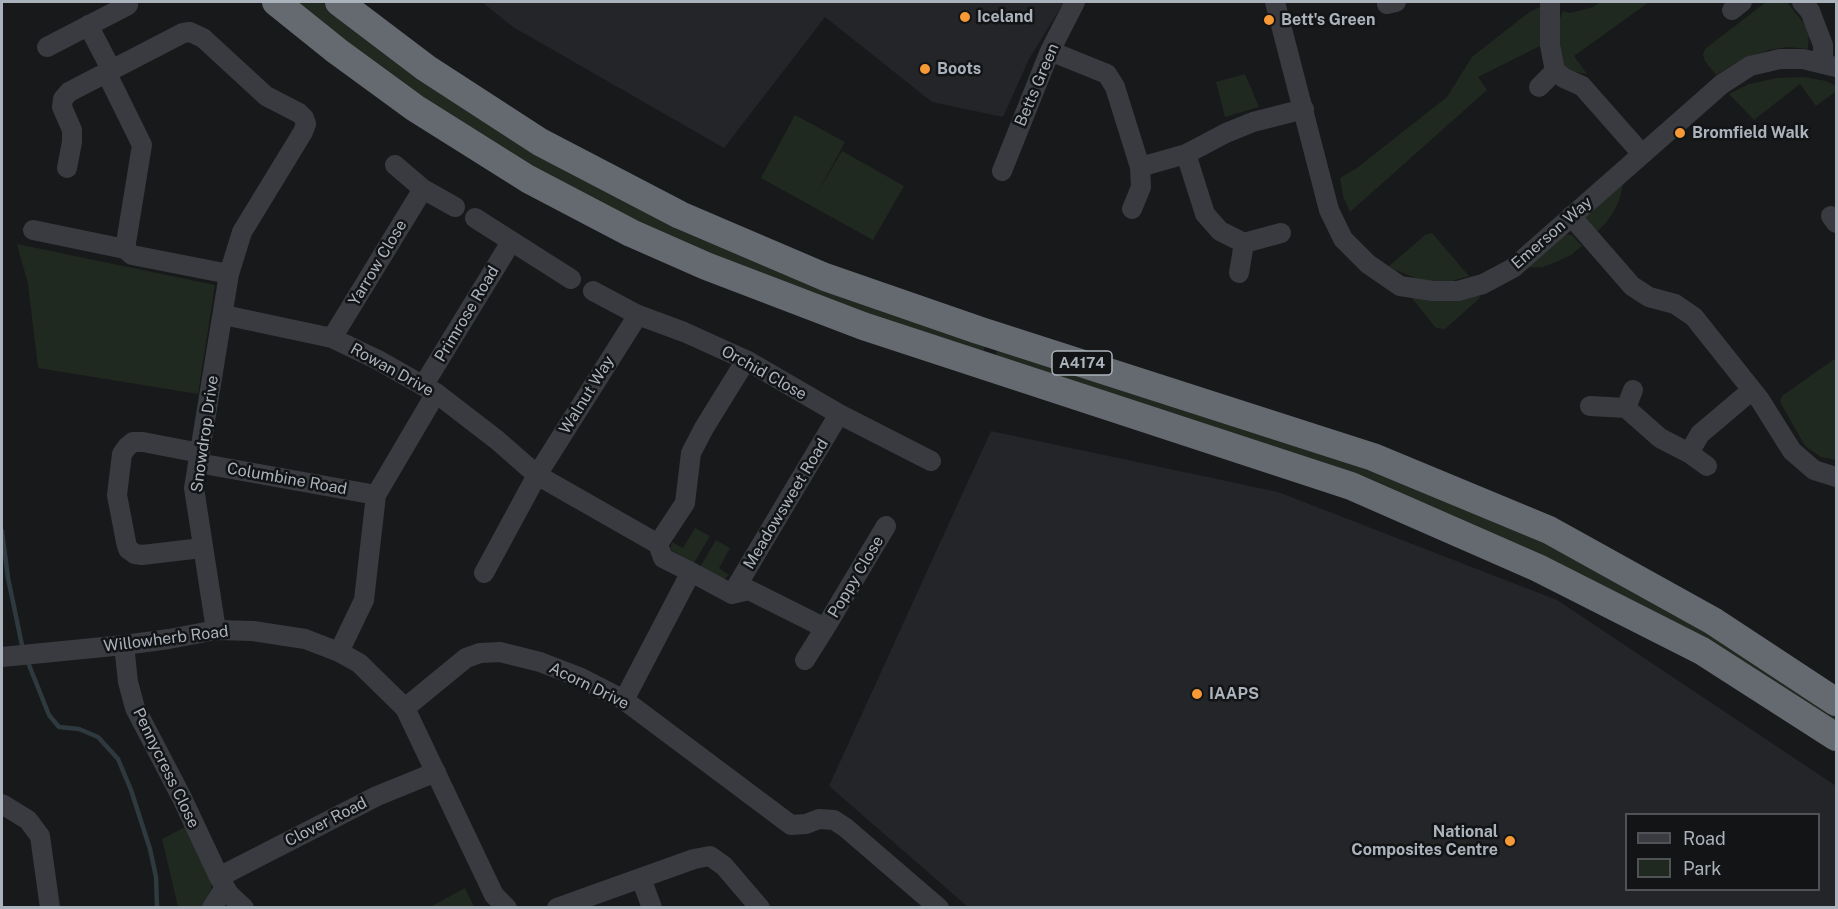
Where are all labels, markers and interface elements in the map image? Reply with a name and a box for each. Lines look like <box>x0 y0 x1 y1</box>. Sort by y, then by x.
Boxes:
place label: Iceland <box>977 7 1033 27</box>
marker: Iceland <box>958 10 972 24</box>
place label: Bett's Green <box>1281 10 1375 30</box>
marker: Bett's Green <box>1262 13 1276 27</box>
street label: Betts Green <box>1011 41 1063 129</box>
place label: Boots <box>937 59 981 79</box>
marker: Boots <box>918 62 932 76</box>
place label: Bromfield Walk <box>1692 123 1809 143</box>
marker: Bromfield Walk <box>1673 126 1687 140</box>
street label: Emerson Way <box>1508 193 1596 273</box>
street label: Yarrow Close <box>345 217 411 309</box>
street label: Primrose Road <box>431 263 503 365</box>
street label: Rowan Drive <box>347 339 437 401</box>
street label: Orchid Close <box>718 342 810 404</box>
road number: A4174 <box>1052 351 1112 375</box>
street label: Walnut Way <box>555 352 619 438</box>
street label: Snowdrop Drive <box>187 374 223 494</box>
street label: Meadowsweet Road <box>739 435 833 573</box>
street label: Columbine Road <box>225 459 349 499</box>
street label: Poppy Close <box>824 533 888 621</box>
street label: Willowherb Road <box>102 622 230 656</box>
street label: Acorn Drive <box>546 658 632 714</box>
place label: IAAPS <box>1209 684 1259 704</box>
marker: IAAPS <box>1190 687 1204 701</box>
street label: Pennycress Close <box>129 705 203 831</box>
street label: Clover Road <box>282 793 370 851</box>
legend <box>1625 813 1820 891</box>
place label: National Composites Centre <box>1351 822 1498 860</box>
text: Road <box>1683 828 1726 849</box>
marker: National Composites Centre <box>1503 834 1517 848</box>
text: Park <box>1683 858 1721 879</box>

